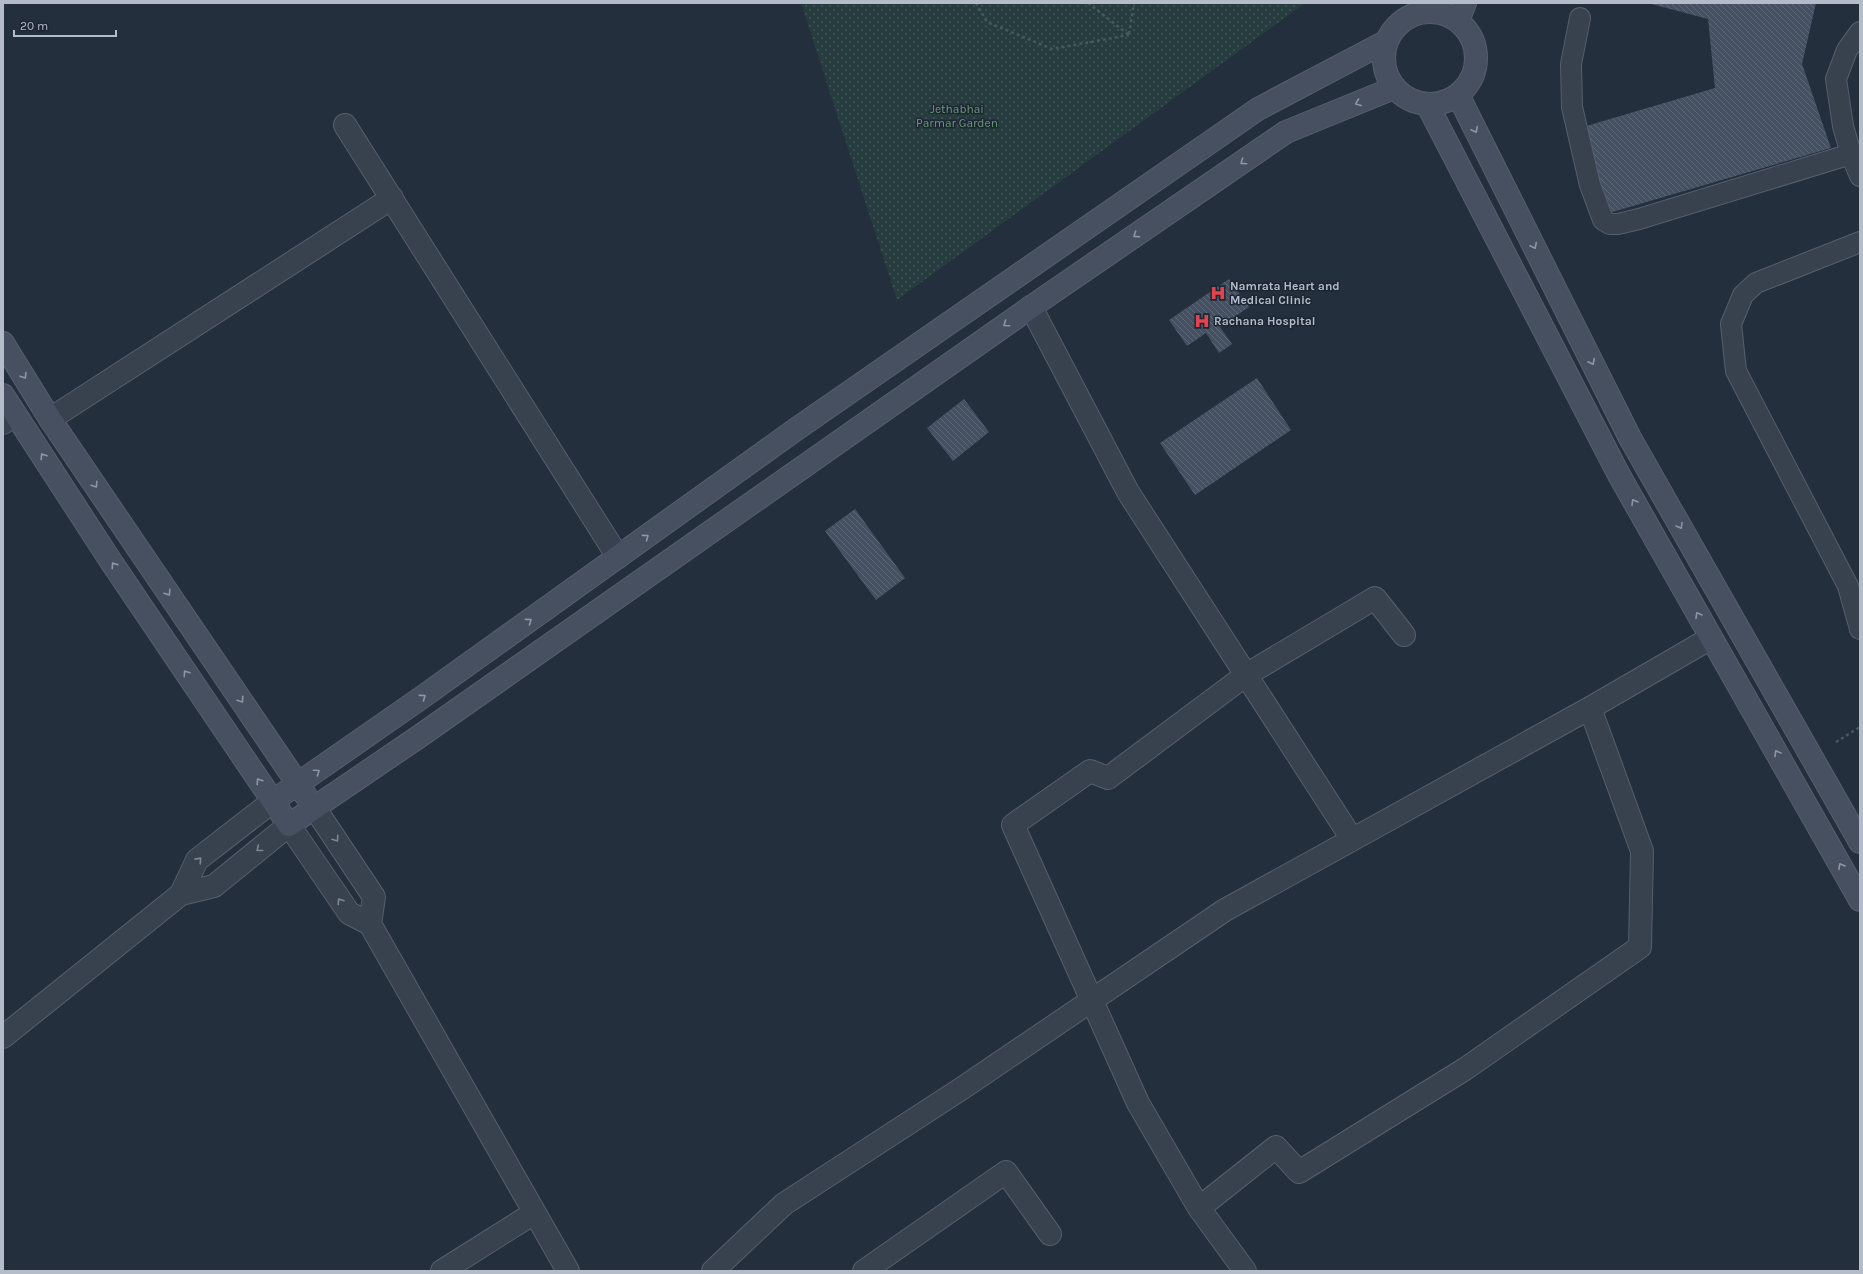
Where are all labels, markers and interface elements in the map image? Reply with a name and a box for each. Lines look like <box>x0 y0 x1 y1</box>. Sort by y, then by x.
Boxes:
scale bar <box>14 12 116 38</box>
text: 20 m <box>20 19 48 33</box>
one-way arrow <box>1355 98 1362 106</box>
park label: Jethabhai Parmar Garden <box>916 102 998 130</box>
one-way arrow <box>1471 126 1478 133</box>
one-way arrow <box>1240 157 1247 165</box>
one-way arrow <box>1133 230 1140 238</box>
one-way arrow <box>1529 242 1537 249</box>
place label: Namrata Heart and Medical Clinic <box>1230 279 1340 307</box>
hospital icon: Namrata Heart and Medical Clinic <box>1209 284 1227 302</box>
hospital icon: Rachana Hospital <box>1193 312 1211 330</box>
place label: Rachana Hospital <box>1214 314 1315 328</box>
one-way arrow <box>1003 320 1010 327</box>
one-way arrow <box>1587 358 1595 366</box>
one-way arrow <box>19 372 26 379</box>
one-way arrow <box>40 453 48 460</box>
one-way arrow <box>90 481 98 488</box>
one-way arrow <box>1632 499 1639 506</box>
one-way arrow <box>1676 522 1683 529</box>
one-way arrow <box>642 534 649 542</box>
one-way arrow <box>111 562 119 569</box>
one-way arrow <box>163 589 171 596</box>
one-way arrow <box>1696 612 1703 619</box>
one-way arrow <box>525 618 532 626</box>
one-way arrow <box>183 670 191 677</box>
one-way arrow <box>419 694 426 702</box>
one-way arrow <box>236 696 243 703</box>
one-way arrow <box>1774 749 1781 757</box>
one-way arrow <box>313 769 320 777</box>
one-way arrow <box>256 778 264 785</box>
one-way arrow <box>331 835 338 842</box>
one-way arrow <box>256 845 263 852</box>
one-way arrow <box>194 857 202 865</box>
one-way arrow <box>1838 862 1845 870</box>
one-way arrow <box>338 898 345 905</box>

